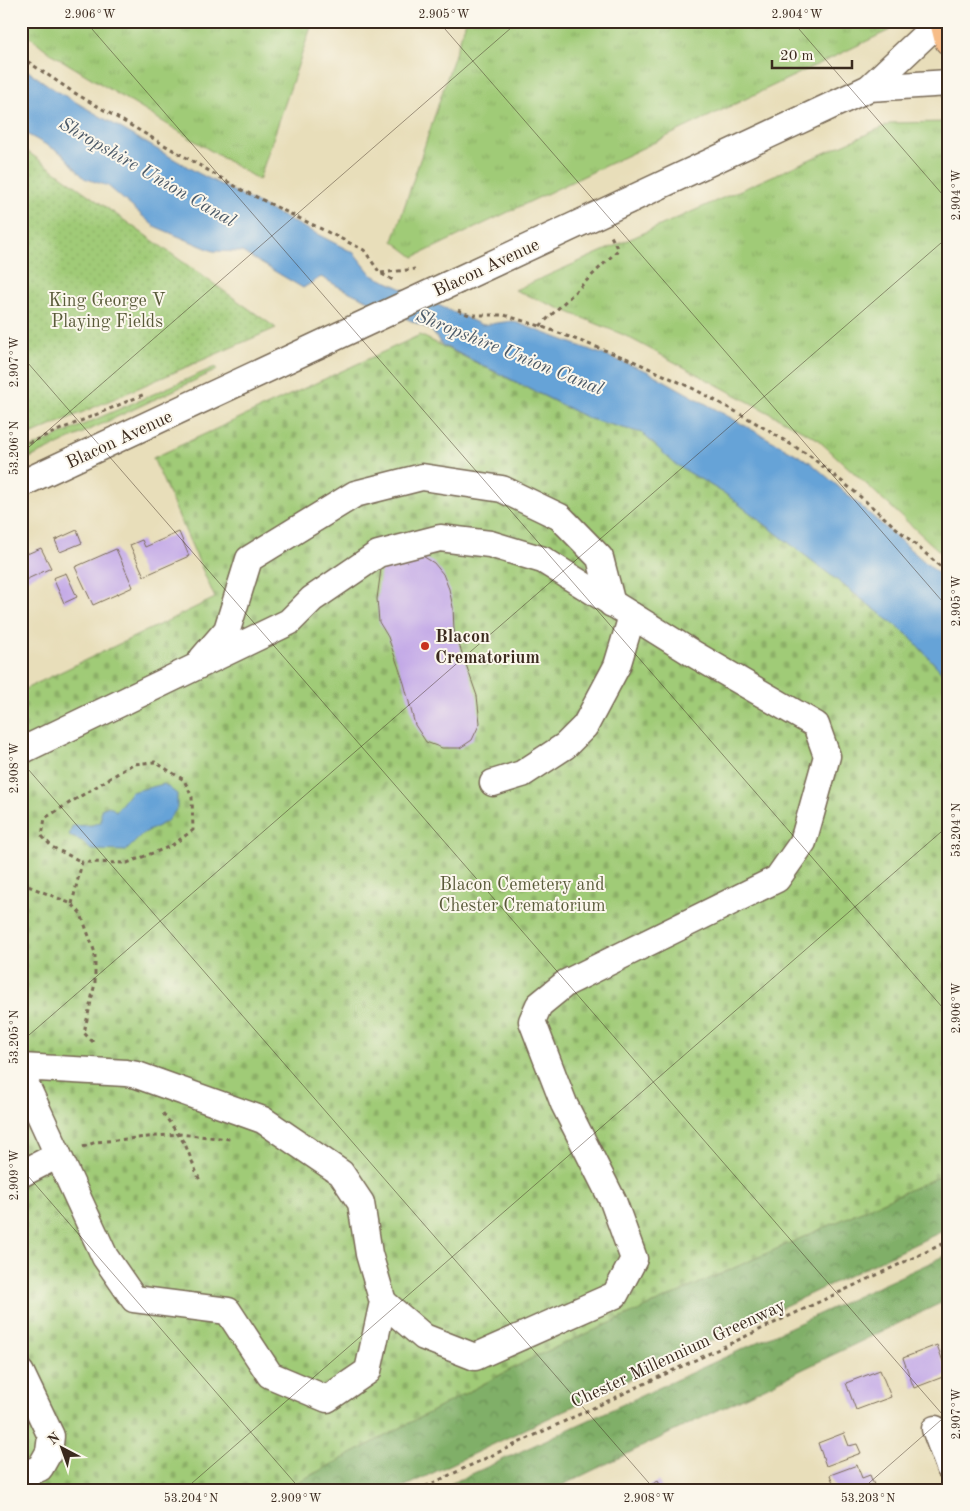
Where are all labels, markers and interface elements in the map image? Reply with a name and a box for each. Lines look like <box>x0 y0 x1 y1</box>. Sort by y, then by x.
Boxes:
text: 2.905°W <box>419 8 470 21</box>
text: 2.906°W <box>65 9 116 21</box>
text: 2.904°W <box>772 9 823 21</box>
scale bar <box>772 38 852 70</box>
text: 20 m <box>780 49 814 64</box>
water label: Shropshire Union Canal <box>55 115 239 232</box>
text: 2.904°W <box>951 169 963 220</box>
street label: Blacon Avenue <box>431 235 542 300</box>
park label: King George V Playing Fields <box>48 292 166 331</box>
water label: Shropshire Union Canal <box>413 307 606 400</box>
text: 2.907°W <box>9 336 21 387</box>
street label: Blacon Avenue <box>64 407 175 472</box>
text: 53.206°N <box>8 421 21 475</box>
text: 2.905°W <box>950 575 963 626</box>
place label: Blacon Crematorium <box>435 628 540 667</box>
marker: Blacon Crematorium <box>419 640 431 652</box>
text: 2.908°W <box>9 742 21 793</box>
text: 53.204°N <box>950 803 963 857</box>
park label: Blacon Cemetery and Chester Crematorium <box>438 876 606 915</box>
text: 2.906°W <box>951 982 963 1033</box>
text: 53.205°N <box>8 1010 21 1064</box>
text: 2.909°W <box>9 1149 21 1200</box>
street label: Chester Millennium Greenway <box>568 1296 789 1412</box>
text: 2.907°W <box>951 1388 963 1439</box>
north arrow <box>38 1424 88 1474</box>
text: N <box>45 1430 63 1448</box>
text: 53.204°N <box>164 1492 218 1505</box>
text: 53.203°N <box>841 1492 895 1505</box>
text: 2.909°W <box>271 1493 322 1505</box>
text: 2.908°W <box>624 1493 675 1505</box>

